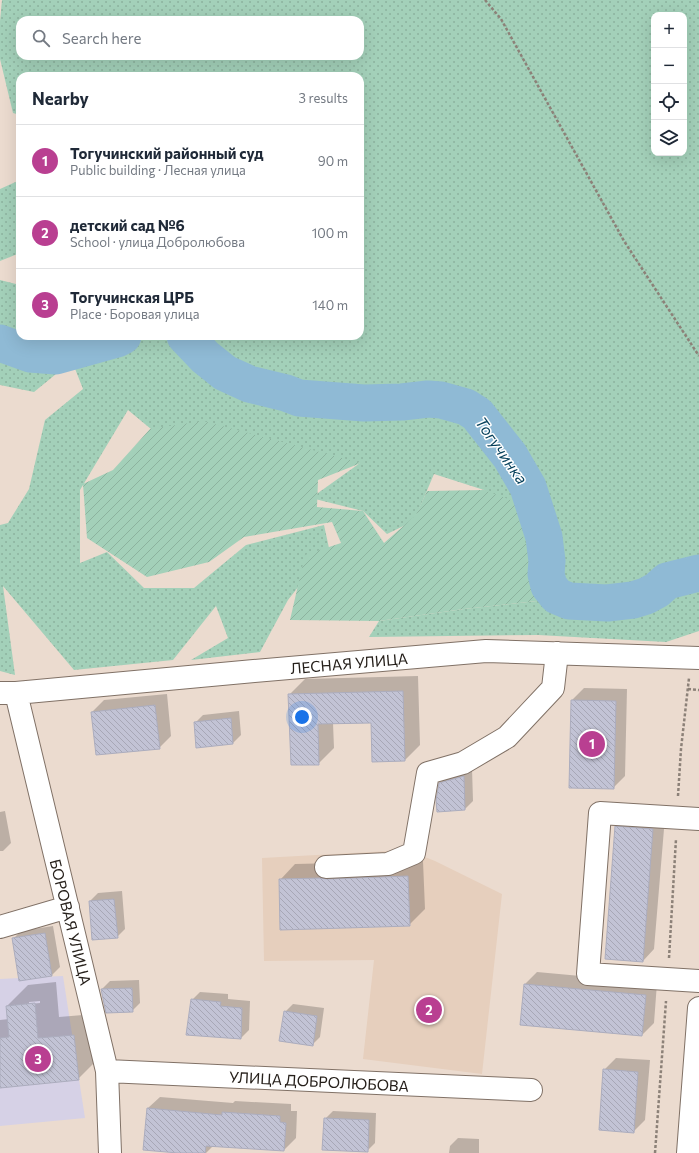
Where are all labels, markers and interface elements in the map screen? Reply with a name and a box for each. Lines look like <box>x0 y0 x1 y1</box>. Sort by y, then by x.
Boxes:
map controls <box>651 12 687 156</box>
button: + <box>651 12 687 48</box>
search box <box>16 16 364 60</box>
icon: search <box>30 27 52 49</box>
text: Search here <box>62 29 141 47</box>
button: − <box>651 48 687 84</box>
button: locate <box>651 84 687 120</box>
text: Nearby <box>32 88 89 109</box>
text: 3 results <box>299 90 348 106</box>
button: layers <box>651 120 687 156</box>
text: Тогучинский районный суд <box>70 144 263 162</box>
text: 1 <box>42 153 48 169</box>
text: 90 m <box>318 153 348 169</box>
text: Public building · Лесная улица <box>70 162 246 178</box>
text: детский сад №6 <box>70 216 185 234</box>
text: 2 <box>41 225 49 241</box>
text: 100 m <box>312 225 348 241</box>
text: School · улица Добролюбова <box>70 234 245 250</box>
text: Тогучинская ЦРБ <box>70 288 194 306</box>
text: 3 <box>41 297 49 313</box>
text: 140 m <box>312 297 348 313</box>
text: Place · Боровая улица <box>70 306 199 322</box>
water label: Тогучинка <box>472 413 532 487</box>
street label: ЛЕСНАЯ УЛИЦА <box>289 649 409 677</box>
your location <box>292 707 312 727</box>
pin: 1 <box>579 729 605 759</box>
street label: БОРОВАЯ УЛИЦА <box>47 857 95 987</box>
pin: 2 <box>416 995 442 1025</box>
pin: 3 <box>25 1044 51 1074</box>
street label: УЛИЦА ДОБРОЛЮБОВА <box>229 1067 409 1095</box>

